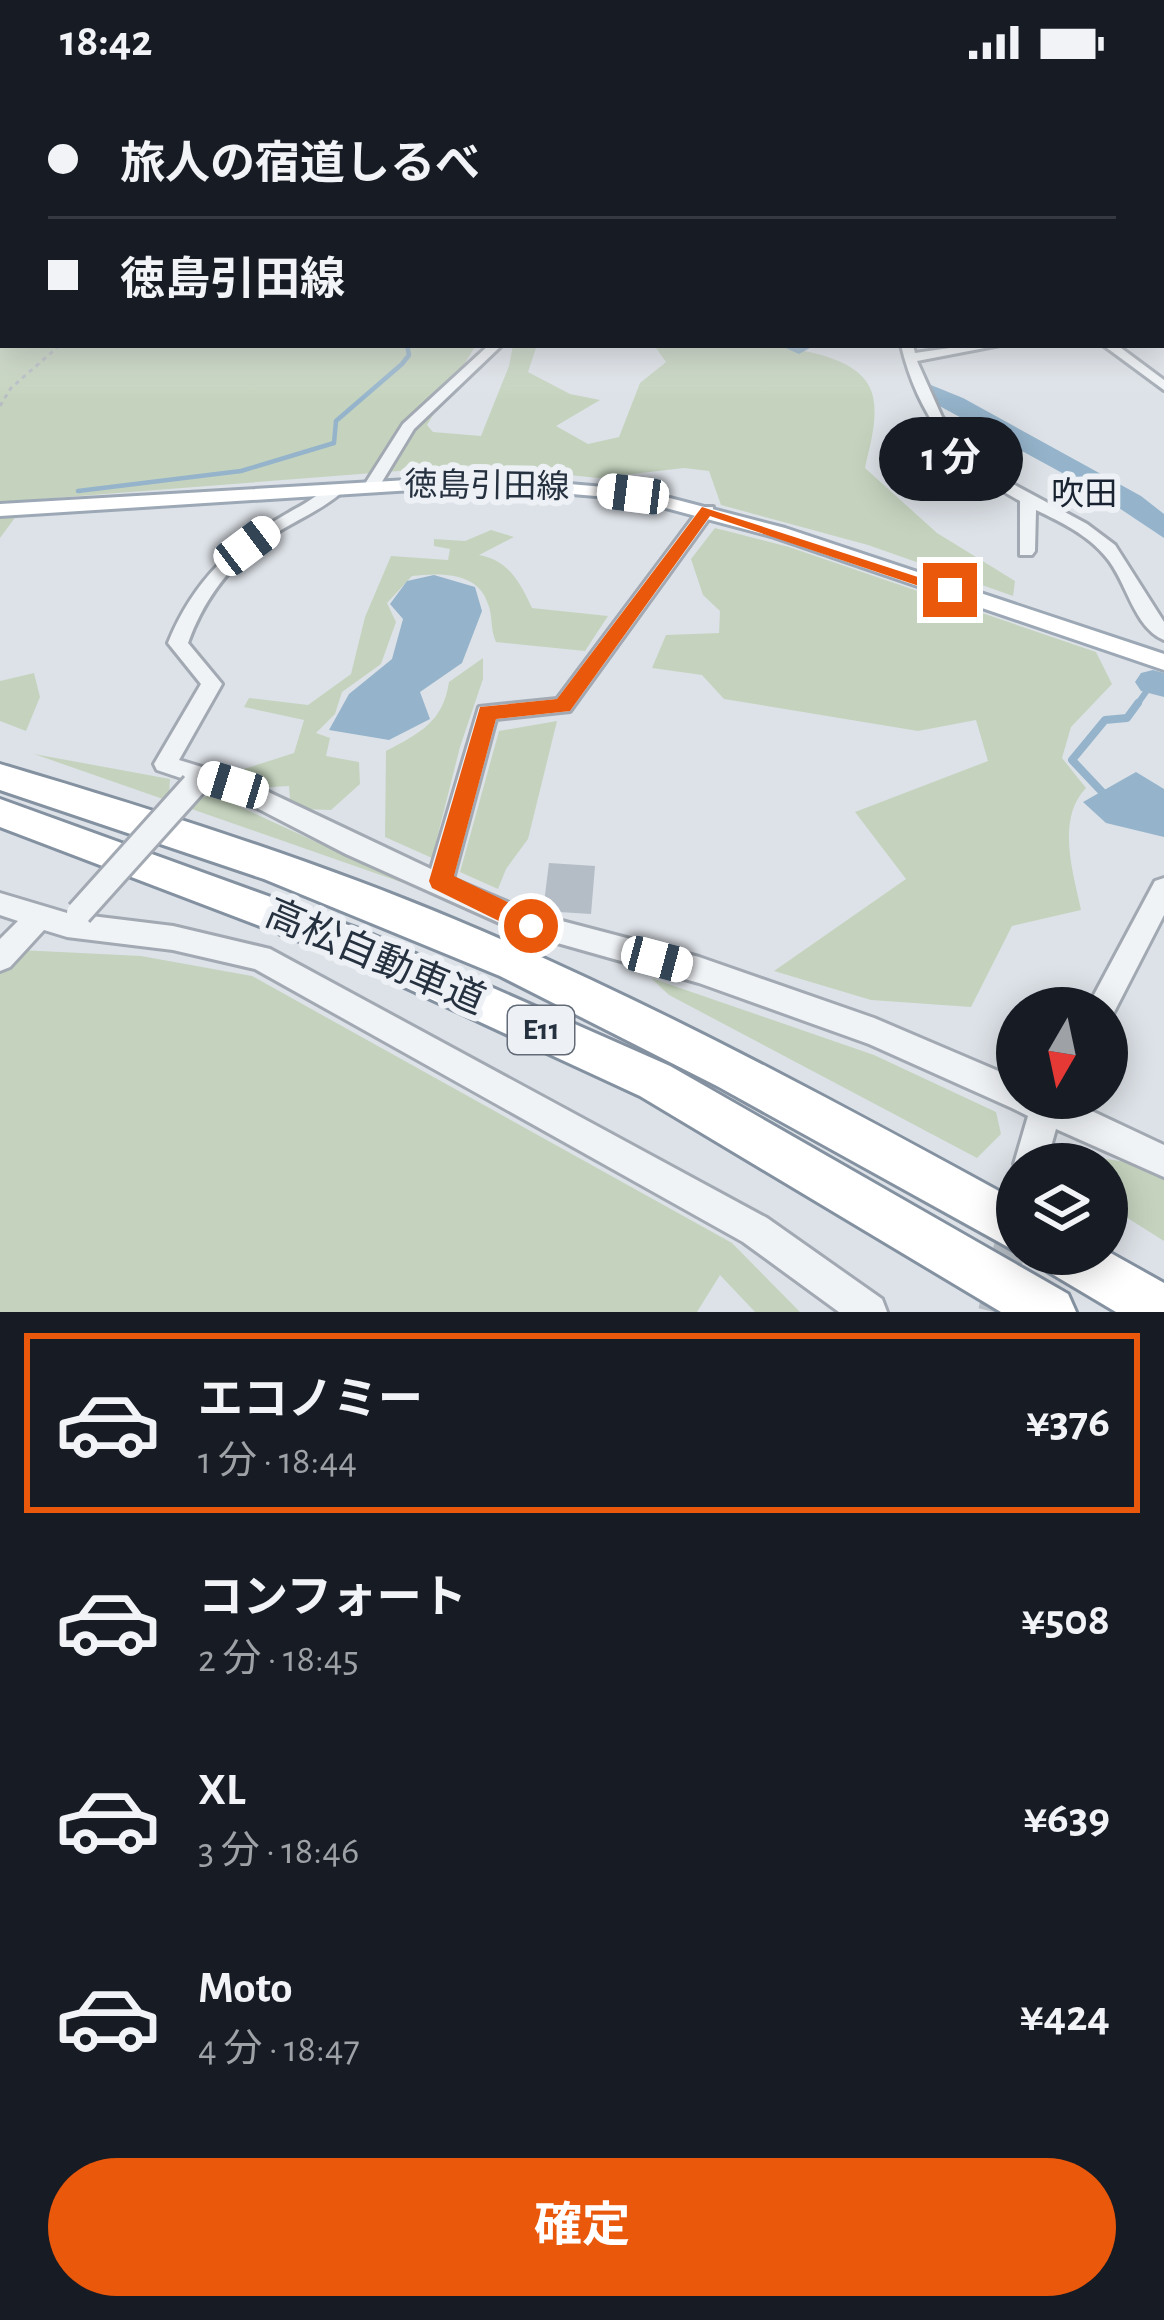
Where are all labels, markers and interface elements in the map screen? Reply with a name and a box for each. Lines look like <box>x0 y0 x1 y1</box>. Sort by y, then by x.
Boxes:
text: 18:42 <box>60 19 153 64</box>
text: 旅人の宿道しるべ <box>120 142 480 187</box>
text: 徳島引田線 <box>120 258 345 303</box>
callout: 1 分 <box>878 416 1022 500</box>
text: 1 分 <box>922 439 980 478</box>
street label: 徳島引田線 <box>404 467 570 505</box>
car <box>595 472 671 516</box>
district label: 吹田 <box>1051 477 1117 512</box>
car <box>207 510 287 582</box>
route end <box>923 563 977 617</box>
car <box>193 757 273 813</box>
street label: 高松自動車道 <box>260 892 491 1022</box>
route start <box>504 899 558 953</box>
car <box>618 932 696 986</box>
north arrow <box>996 987 1128 1119</box>
map controls <box>996 987 1128 1275</box>
road number: E11 <box>508 1006 574 1054</box>
button: layers <box>996 1143 1128 1275</box>
icon: car <box>54 1369 162 1477</box>
text: エコノミー <box>198 1378 423 1423</box>
text: ¥376 <box>1026 1400 1110 1445</box>
text: 1 分 · 18:44 <box>198 1442 357 1481</box>
icon: car <box>54 1567 162 1675</box>
text: コンフォート <box>198 1576 467 1621</box>
text: ¥508 <box>1021 1598 1110 1643</box>
text: 2 分 · 18:45 <box>198 1640 359 1679</box>
icon: car <box>54 1765 162 1873</box>
text: XL <box>198 1768 246 1813</box>
text: ¥639 <box>1023 1796 1110 1841</box>
text: 3 分 · 18:46 <box>198 1832 359 1871</box>
icon: car <box>54 1963 162 2071</box>
text: Moto <box>198 1966 293 2011</box>
text: ¥424 <box>1020 1994 1110 2039</box>
text: 4 分 · 18:47 <box>198 2030 360 2069</box>
button: 確定 <box>48 2158 1116 2296</box>

